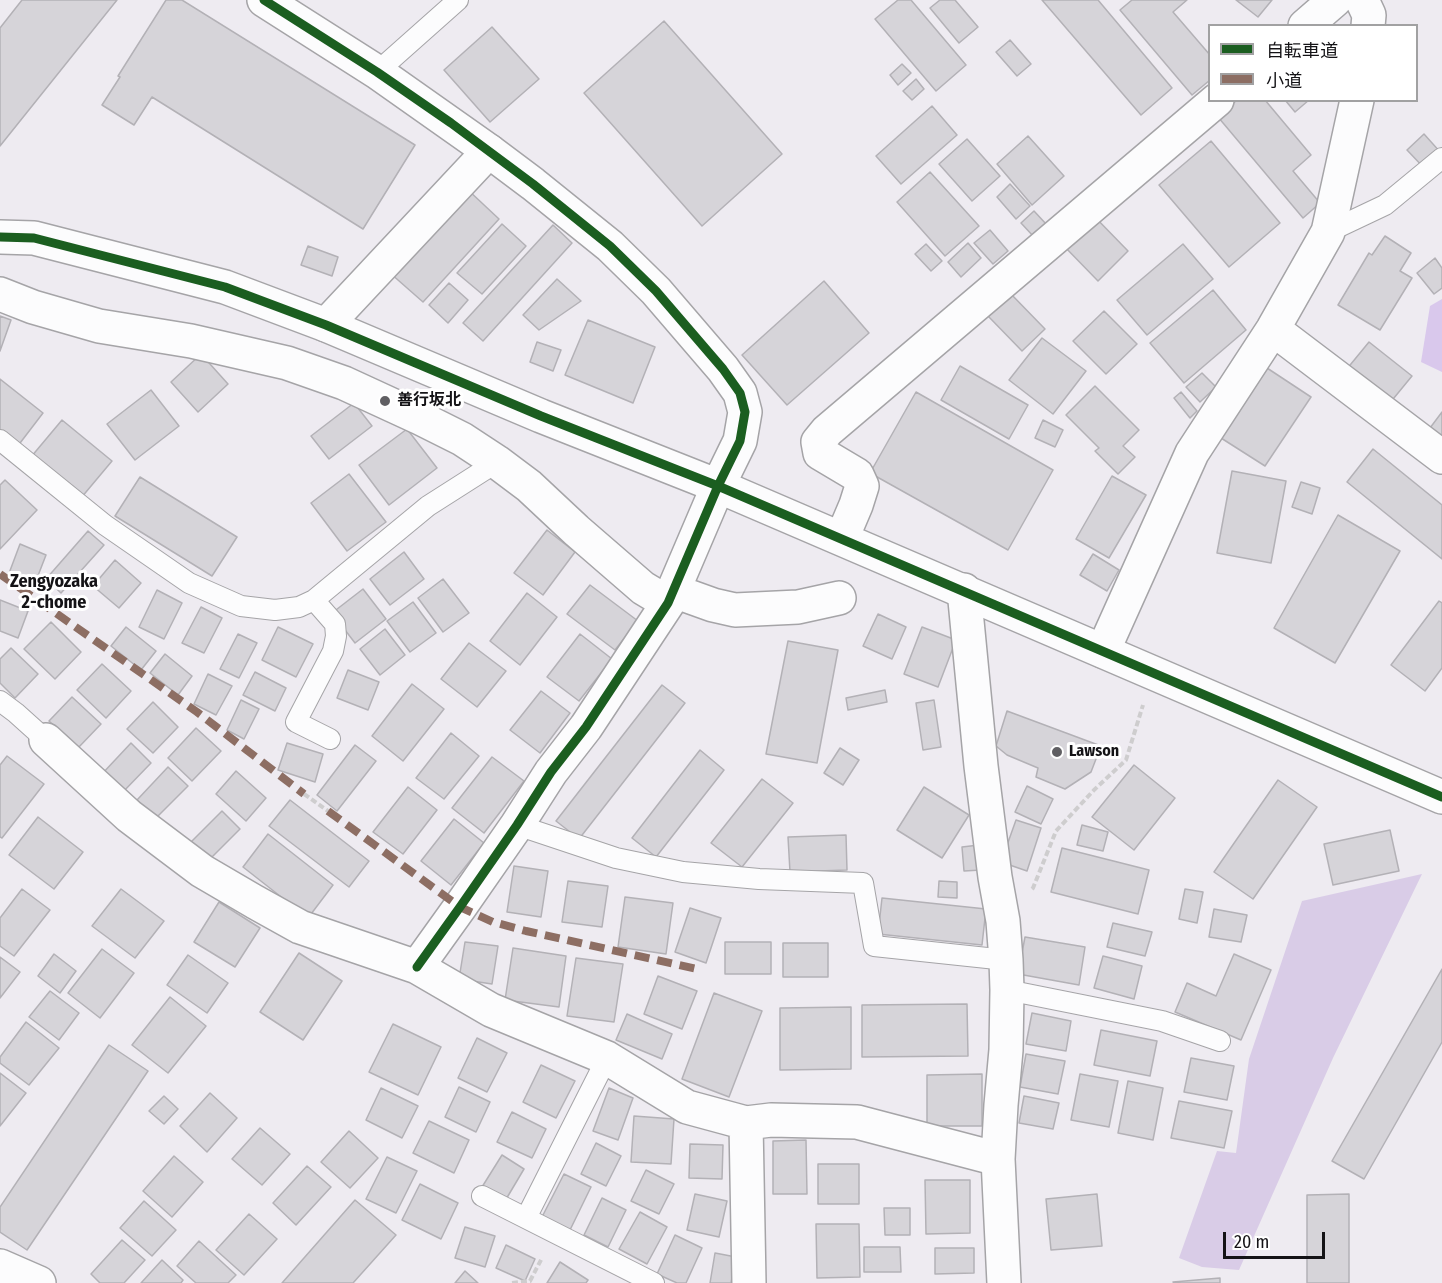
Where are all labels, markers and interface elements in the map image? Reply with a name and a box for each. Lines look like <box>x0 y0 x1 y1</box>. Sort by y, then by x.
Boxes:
legend <box>1208 24 1418 102</box>
text: 自転車道 <box>1266 40 1338 62</box>
text: 小道 <box>1266 70 1302 92</box>
place label: 善行坂北 <box>397 391 461 411</box>
marker: 善行坂北 <box>378 394 392 408</box>
district label: Zengyozaka 2-chome <box>10 571 98 614</box>
place label: Lawson <box>1069 742 1119 762</box>
marker: Lawson <box>1050 745 1064 759</box>
scale bar <box>1226 1220 1328 1258</box>
text: 20 m <box>1234 1231 1269 1253</box>

